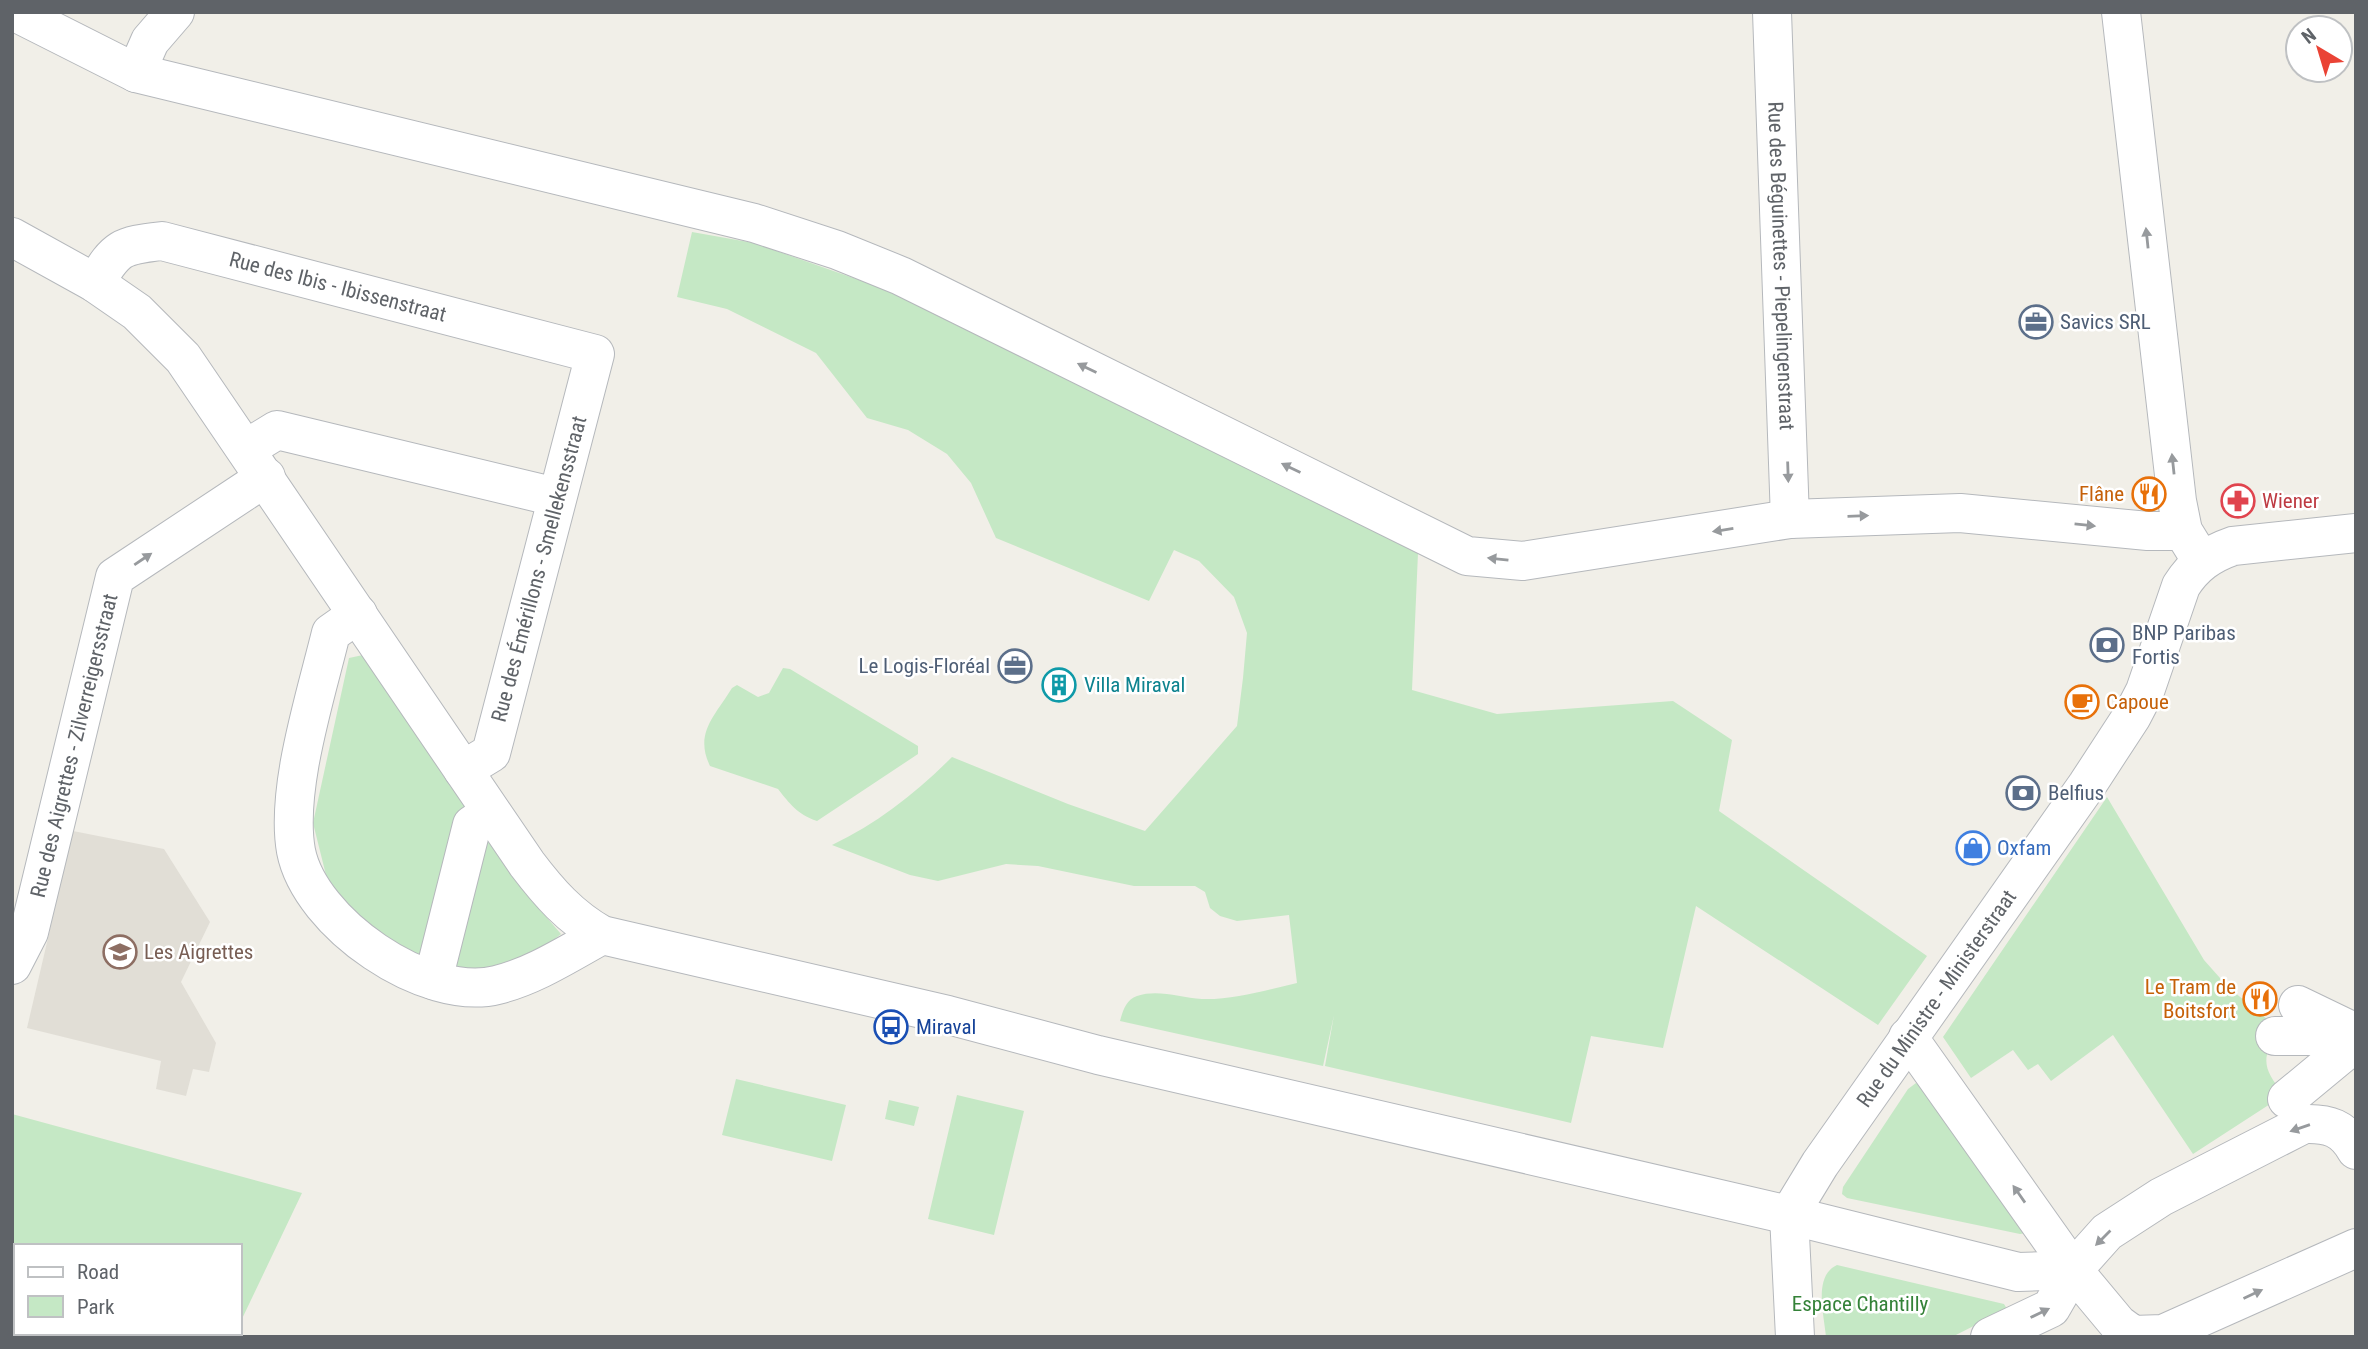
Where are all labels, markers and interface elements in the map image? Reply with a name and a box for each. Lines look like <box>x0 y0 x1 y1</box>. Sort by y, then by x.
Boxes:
north arrow <box>2284 14 2354 84</box>
text: N <box>2297 23 2321 49</box>
street label: Rue des Béguinettes - Piepelingenstraat <box>1763 101 1799 431</box>
one-way arrow <box>2141 227 2152 249</box>
street label: Rue des Ibis - Ibissenstraat <box>227 247 449 327</box>
office icon: Savics SRL <box>2017 303 2055 341</box>
place label: Savics SRL <box>2060 310 2151 334</box>
one-way arrow <box>1077 362 1097 373</box>
street label: Rue des Émérillons - Smellekensstraat <box>487 413 591 725</box>
one-way arrow <box>2167 453 2178 475</box>
one-way arrow <box>1783 461 1794 483</box>
one-way arrow <box>1281 463 1301 474</box>
restaurant icon: Flâne <box>2130 475 2168 513</box>
place label: Flâne <box>2079 482 2124 506</box>
pharmacy icon: Wiener <box>2219 482 2257 520</box>
place label: Wiener <box>2262 489 2319 513</box>
one-way arrow <box>1847 511 1869 522</box>
one-way arrow <box>2074 520 2096 531</box>
one-way arrow <box>1712 525 1734 536</box>
one-way arrow <box>133 552 153 565</box>
one-way arrow <box>1487 553 1509 564</box>
street label: Rue des Aigrettes - Zilverreigersstraat <box>26 591 123 900</box>
place label: BNP Paribas Fortis <box>2132 621 2236 669</box>
bank icon: BNP Paribas Fortis <box>2088 626 2126 664</box>
office icon: Le Logis-Floréal <box>996 647 1034 685</box>
place label: Le Logis-Floréal <box>858 654 990 678</box>
building icon: Villa Miraval <box>1040 666 1078 704</box>
place label: Villa Miraval <box>1084 673 1185 697</box>
cafe icon: Capoue <box>2063 683 2101 721</box>
place label: Capoue <box>2106 690 2169 714</box>
bank icon: Belfius <box>2004 774 2042 812</box>
place label: Belfius <box>2048 781 2104 805</box>
shop icon: Oxfam <box>1954 829 1992 867</box>
place label: Oxfam <box>1997 836 2051 860</box>
street label: Rue du Ministre - Ministerstraat <box>1852 886 2021 1112</box>
school or university icon: Les Aigrettes <box>101 933 139 971</box>
place label: Les Aigrettes <box>144 940 253 964</box>
place label: Le Tram de Boitsfort <box>2145 975 2236 1023</box>
restaurant icon: Le Tram de Boitsfort <box>2241 980 2279 1018</box>
bus stop icon: Miraval <box>872 1008 910 1046</box>
place label: Miraval <box>916 1015 976 1039</box>
one-way arrow <box>2290 1123 2311 1133</box>
one-way arrow <box>2012 1185 2026 1203</box>
one-way arrow <box>2095 1229 2111 1246</box>
legend <box>14 1244 242 1335</box>
text: Road <box>77 1260 119 1284</box>
one-way arrow <box>2243 1289 2263 1300</box>
park label: Espace Chantilly <box>1792 1292 1928 1316</box>
text: Park <box>77 1295 115 1319</box>
one-way arrow <box>2030 1307 2050 1318</box>

